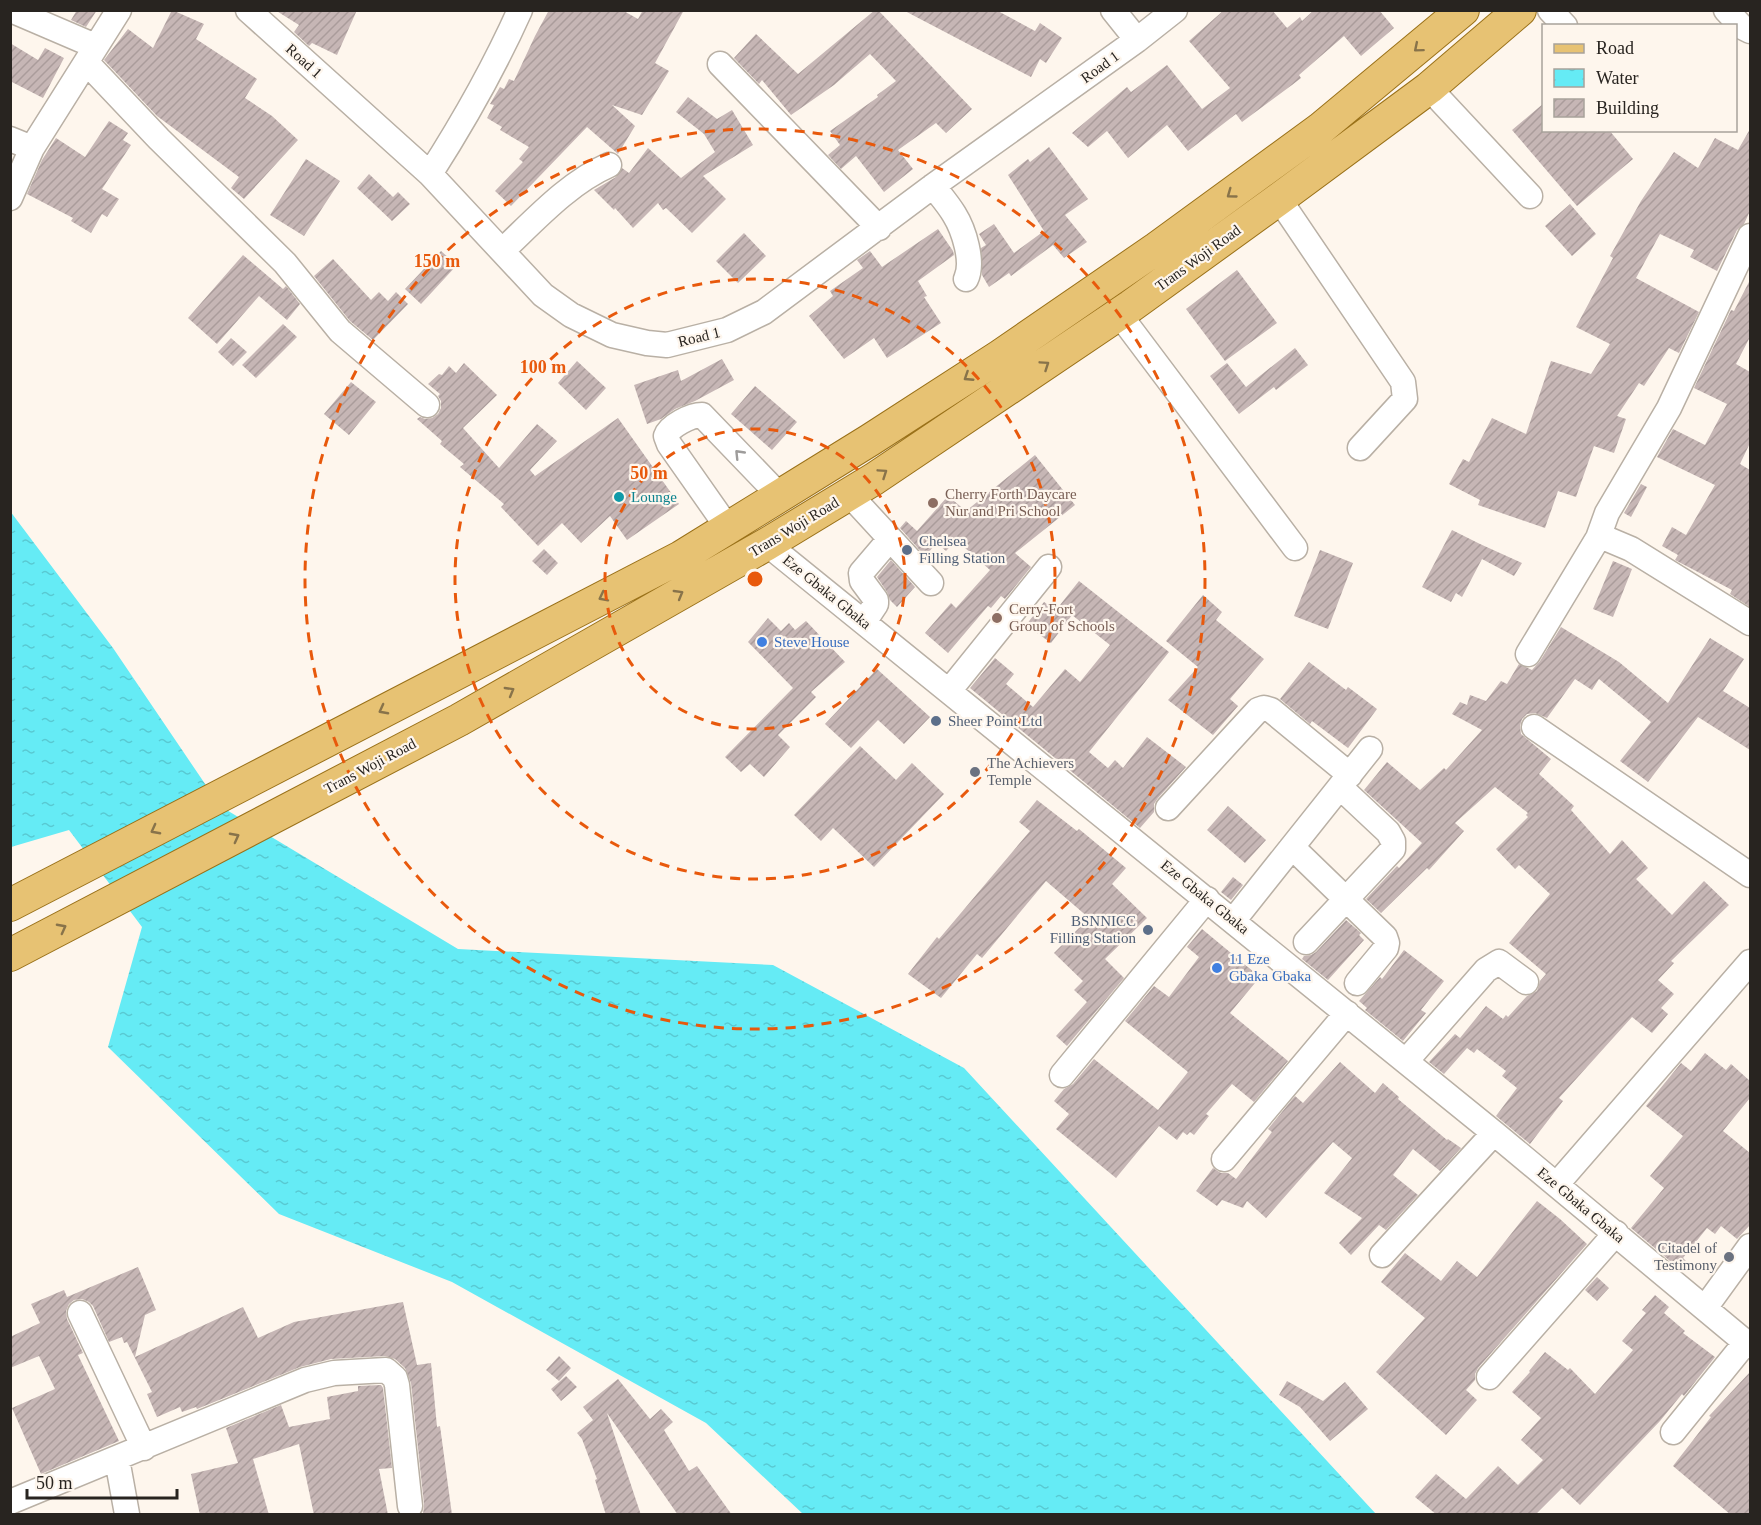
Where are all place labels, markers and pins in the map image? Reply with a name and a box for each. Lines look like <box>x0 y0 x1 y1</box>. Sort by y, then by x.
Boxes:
place label: Cherry Forth Daycare Nur and Pri School <box>945 486 1077 519</box>
place label: Lounge <box>631 489 677 505</box>
marker: Lounge <box>612 490 626 504</box>
marker: Cherry Forth Daycare Nur and Pri School <box>926 496 940 510</box>
place label: Chelsea Filling Station <box>919 533 1006 566</box>
marker: Chelsea Filling Station <box>900 543 914 557</box>
centre of rings <box>745 569 765 589</box>
place label: Cerry-Fort Group of Schools <box>1009 601 1115 634</box>
marker: Cerry-Fort Group of Schools <box>990 611 1004 625</box>
place label: Steve House <box>774 634 850 650</box>
marker: Steve House <box>755 635 769 649</box>
place label: Sheer Point Ltd <box>948 713 1043 729</box>
marker: Sheer Point Ltd <box>929 714 943 728</box>
place label: The Achievers Temple <box>987 755 1074 788</box>
marker: The Achievers Temple <box>968 765 982 779</box>
place label: BSNNICC Filling Station <box>1050 913 1136 946</box>
marker: BSNNICC Filling Station <box>1141 923 1155 937</box>
place label: 11 Eze Gbaka Gbaka <box>1229 951 1311 984</box>
marker: 11 Eze Gbaka Gbaka <box>1210 961 1224 975</box>
place label: Citadel of Testimony <box>1654 1240 1717 1273</box>
marker: Citadel of Testimony <box>1722 1250 1736 1264</box>

